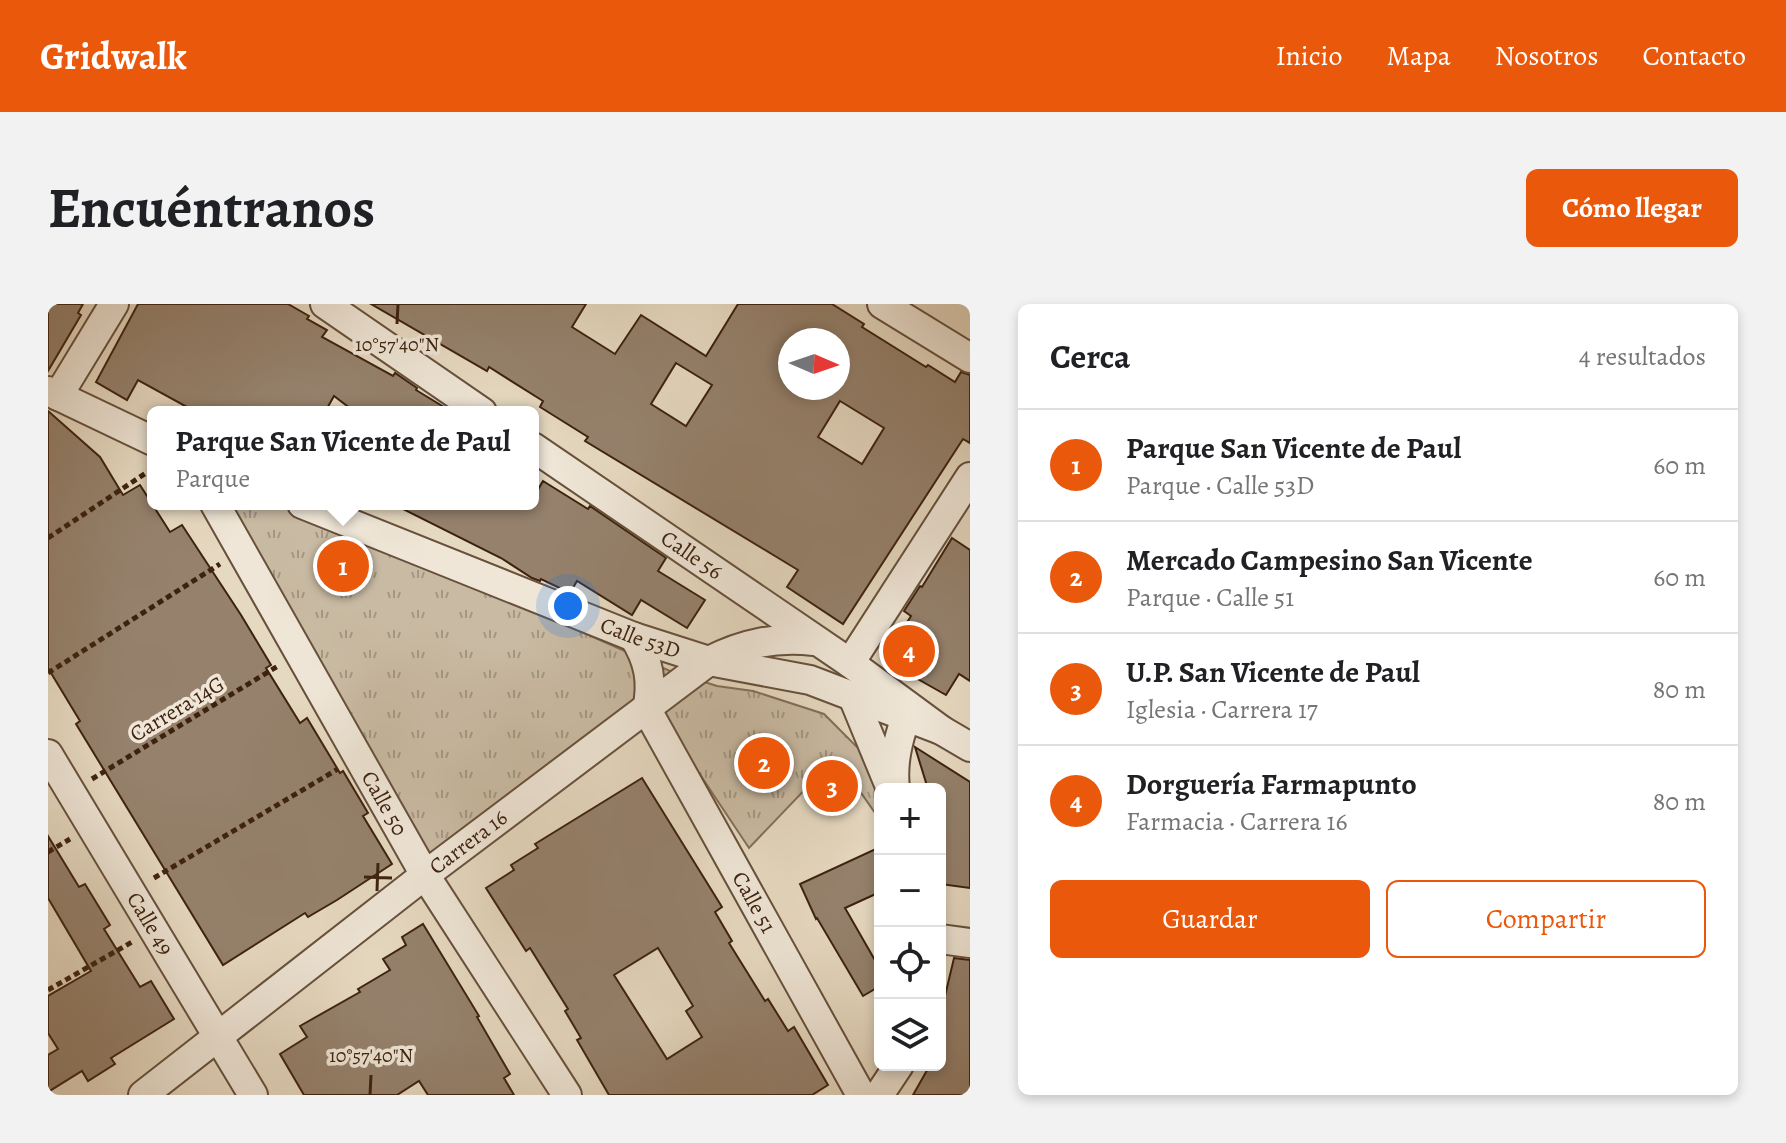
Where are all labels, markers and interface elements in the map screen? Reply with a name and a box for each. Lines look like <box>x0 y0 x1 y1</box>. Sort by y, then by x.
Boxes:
text: Gridwalk <box>40 30 187 82</box>
text: Inicio <box>1276 37 1342 75</box>
text: Mapa <box>1386 37 1451 75</box>
text: Nosotros <box>1495 37 1598 75</box>
text: Contacto <box>1642 37 1746 75</box>
button: Cómo llegar <box>1526 169 1738 247</box>
text: Encuéntranos <box>48 170 375 246</box>
north arrow <box>778 328 850 400</box>
text: 10°57'40"N <box>355 331 439 358</box>
text: Cerca <box>1050 333 1131 380</box>
text: 4 resultados <box>1579 339 1706 374</box>
popup <box>147 406 539 510</box>
text: Parque San Vicente de Paul <box>175 421 511 461</box>
text: Parque San Vicente de Paul <box>1126 428 1461 468</box>
text: 1 <box>1071 448 1081 483</box>
text: 60 m <box>1653 448 1706 483</box>
text: Parque <box>175 461 250 496</box>
text: Parque · Calle 53D <box>1126 468 1314 503</box>
street label: Calle 56 <box>655 523 728 587</box>
pin: 1 <box>317 536 369 596</box>
text: Mercado Campesino San Vicente <box>1126 540 1533 580</box>
text: 2 <box>1070 560 1082 595</box>
text: 60 m <box>1653 560 1706 595</box>
text: Parque · Calle 51 <box>1126 580 1294 615</box>
your location <box>548 586 588 626</box>
street label: Calle 53D <box>596 610 684 666</box>
pin: 4 <box>883 621 935 681</box>
text: U.P. San Vicente de Paul <box>1126 652 1420 692</box>
street label: Carrera 14G <box>124 669 230 749</box>
text: 3 <box>1070 672 1082 707</box>
text: 80 m <box>1653 672 1706 707</box>
text: Iglesia · Carrera 17 <box>1126 692 1318 727</box>
pin: 2 <box>738 733 790 793</box>
pin: 3 <box>806 756 858 816</box>
text: Dorguería Farmapunto <box>1126 764 1417 804</box>
street label: Calle 50 <box>354 765 415 841</box>
map controls <box>874 783 946 1071</box>
button: + <box>874 783 946 855</box>
text: 4 <box>1070 784 1082 819</box>
text: 80 m <box>1653 784 1706 819</box>
street label: Carrera 16 <box>423 803 514 882</box>
text: Farmacia · Carrera 16 <box>1126 804 1348 839</box>
button: − <box>874 855 946 927</box>
street label: Calle 51 <box>725 866 783 938</box>
button: Guardar <box>1050 880 1370 958</box>
button: Compartir <box>1386 880 1706 958</box>
street label: Calle 49 <box>119 886 181 961</box>
button: locate <box>874 927 946 999</box>
button: layers <box>874 999 946 1071</box>
text: 10°57'40"N <box>329 1042 413 1069</box>

